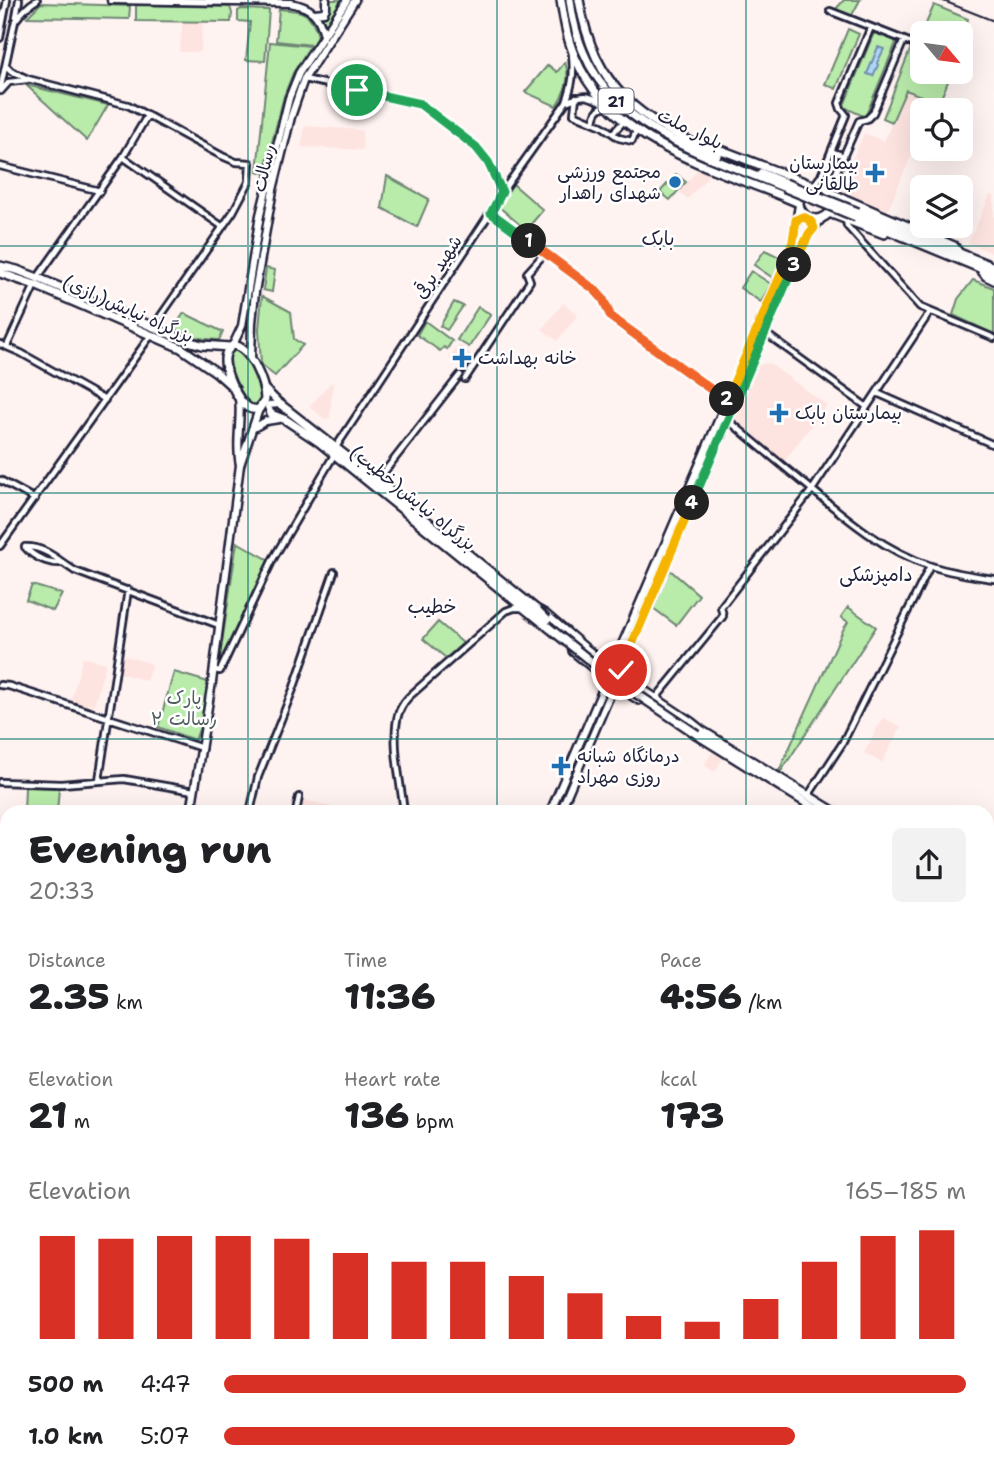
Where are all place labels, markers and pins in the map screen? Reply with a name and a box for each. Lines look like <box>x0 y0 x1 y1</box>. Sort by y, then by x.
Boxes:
pin <box>327 60 387 120</box>
place label: بیمارستان طالقانی <box>789 151 859 196</box>
place label: مجتمع ورزشی شهدای راهدار <box>557 160 661 205</box>
marker: بیمارستان طالقانی <box>865 163 885 183</box>
marker: مجتمع ورزشی شهدای راهدار <box>667 174 683 190</box>
pin: 1 <box>512 224 546 258</box>
pin: 3 <box>776 247 812 282</box>
place label: خانه بهداشت <box>478 346 577 370</box>
marker: خانه بهداشت <box>452 348 472 368</box>
pin: 2 <box>710 382 744 416</box>
place label: بیمارستان بابک <box>795 401 902 425</box>
marker: بیمارستان بابک <box>769 403 789 423</box>
pin: 4 <box>674 486 710 520</box>
pin <box>591 640 651 700</box>
place label: درمانگاه شبانه روزی مهراد <box>577 744 680 789</box>
marker: درمانگاه شبانه روزی مهراد <box>551 756 571 776</box>

